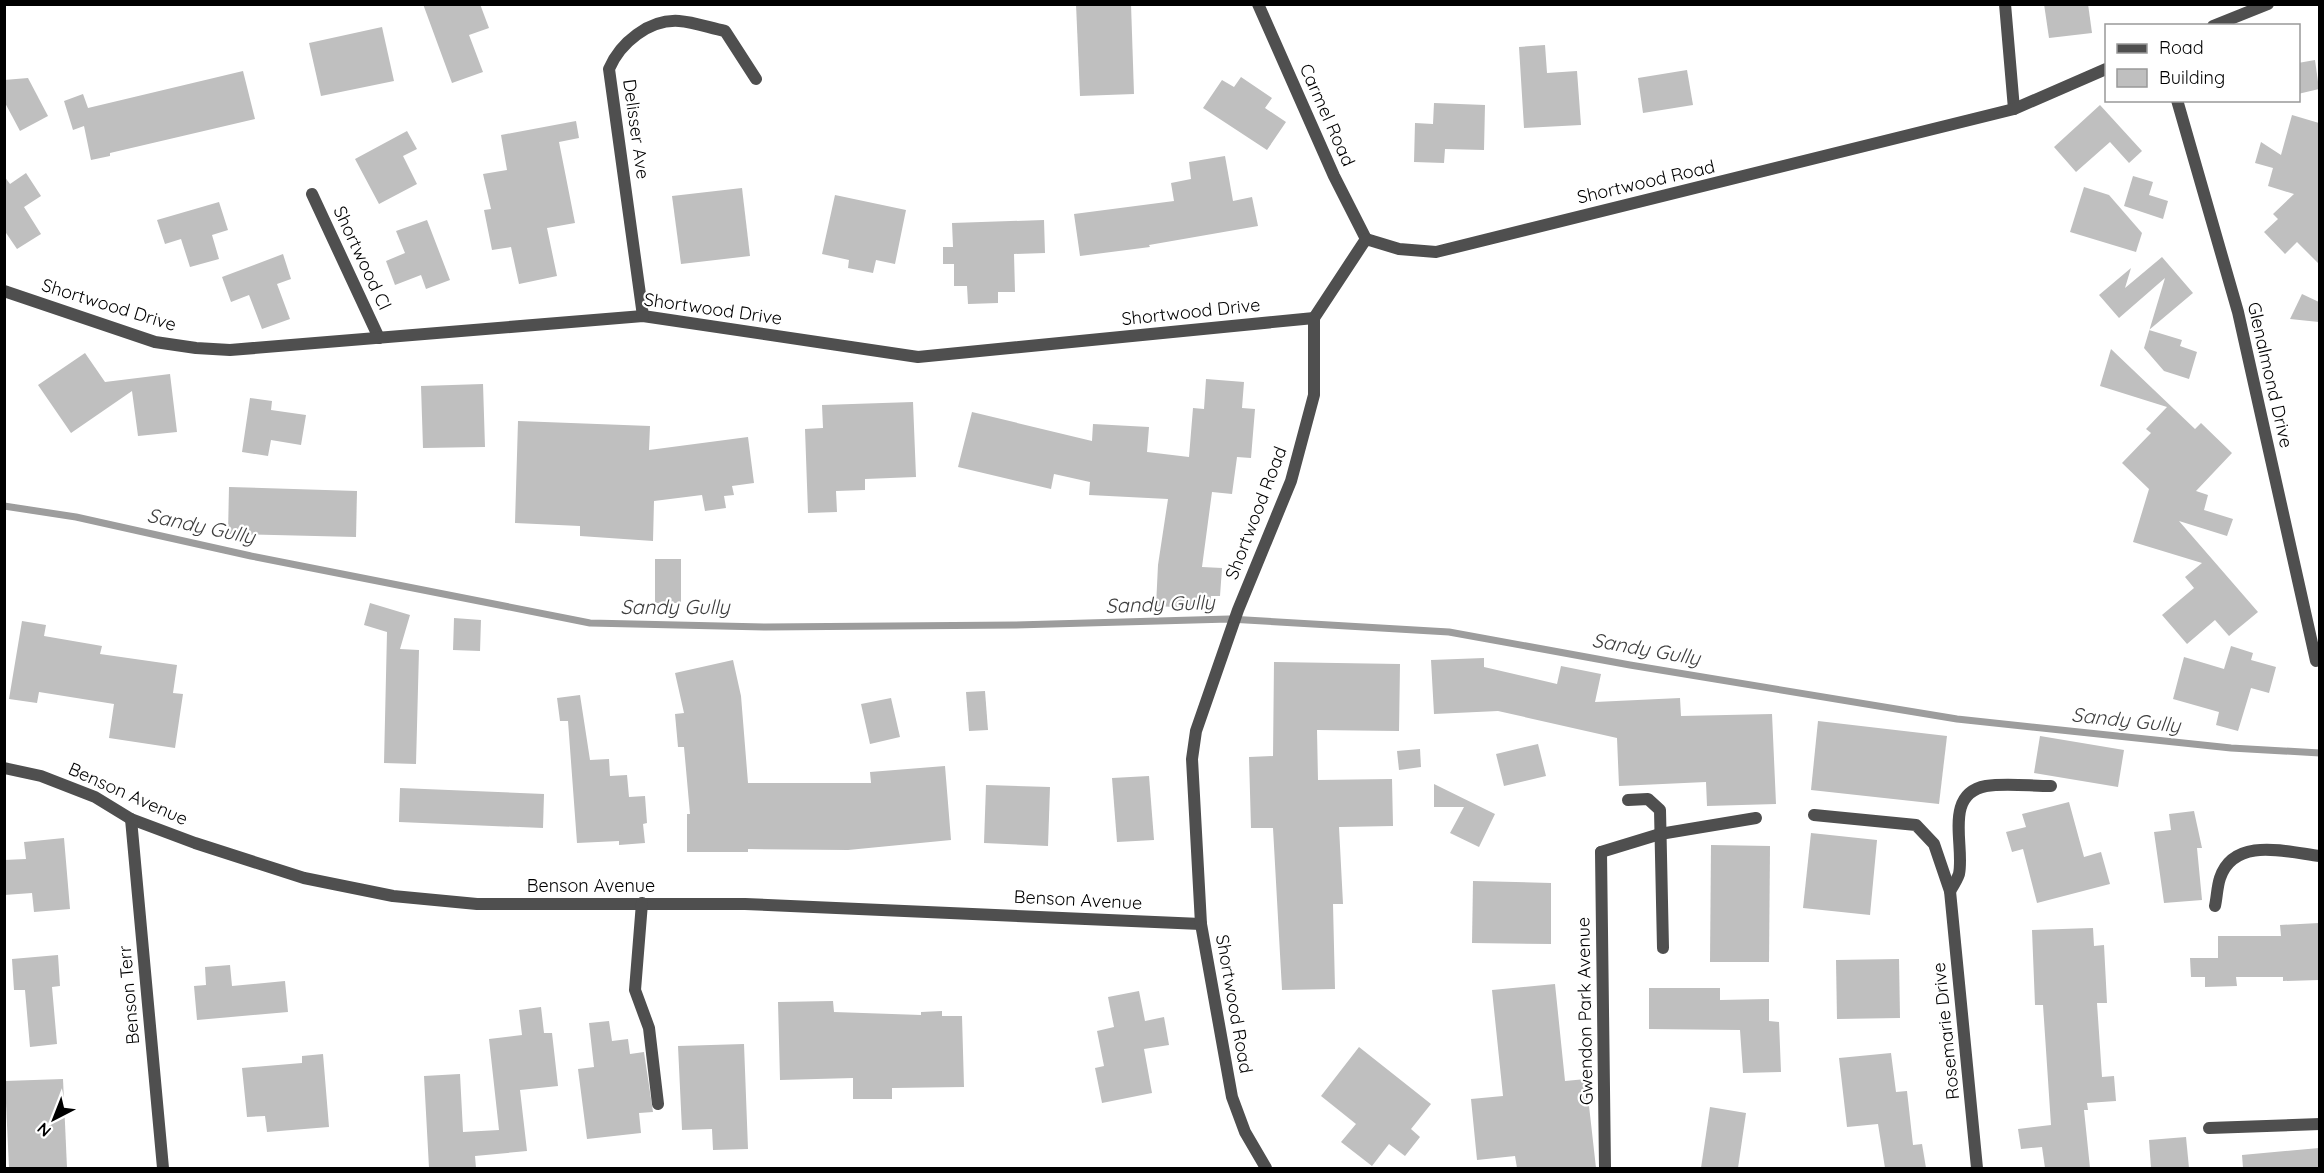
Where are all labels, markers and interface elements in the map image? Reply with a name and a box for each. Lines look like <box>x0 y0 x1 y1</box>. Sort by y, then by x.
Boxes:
legend <box>2105 24 2300 102</box>
text: Road <box>2159 36 2204 59</box>
street label: Carmel Road <box>1295 60 1360 170</box>
text: Building <box>2159 66 2225 89</box>
street label: Delisser Ave <box>618 77 655 180</box>
street label: Shortwood Road <box>1575 154 1717 209</box>
street label: Shortwood Cl <box>328 202 397 313</box>
street label: Shortwood Drive <box>39 273 179 336</box>
street label: Shortwood Drive <box>642 287 784 330</box>
street label: Shortwood Drive <box>1120 293 1261 330</box>
street label: Glenalmond Drive <box>2243 300 2298 450</box>
street label: Shortwood Road <box>1220 443 1291 583</box>
water label: Sandy Gully <box>145 502 259 549</box>
water label: Sandy Gully <box>1105 589 1217 618</box>
water label: Sandy Gully <box>620 594 731 619</box>
water label: Sandy Gully <box>1590 627 1704 671</box>
water label: Sandy Gully <box>2070 701 2183 738</box>
street label: Benson Avenue <box>65 757 192 830</box>
street label: Benson Avenue <box>527 874 655 897</box>
street label: Benson Avenue <box>1013 885 1143 914</box>
street label: Gwendon Park Avenue <box>1571 917 1598 1105</box>
street label: Shortwood Road <box>1211 933 1258 1075</box>
street label: Benson Terr <box>113 944 144 1046</box>
street label: Rosemarie Drive <box>1927 961 1964 1101</box>
north arrow <box>24 1089 84 1149</box>
text: N <box>33 1119 55 1142</box>

